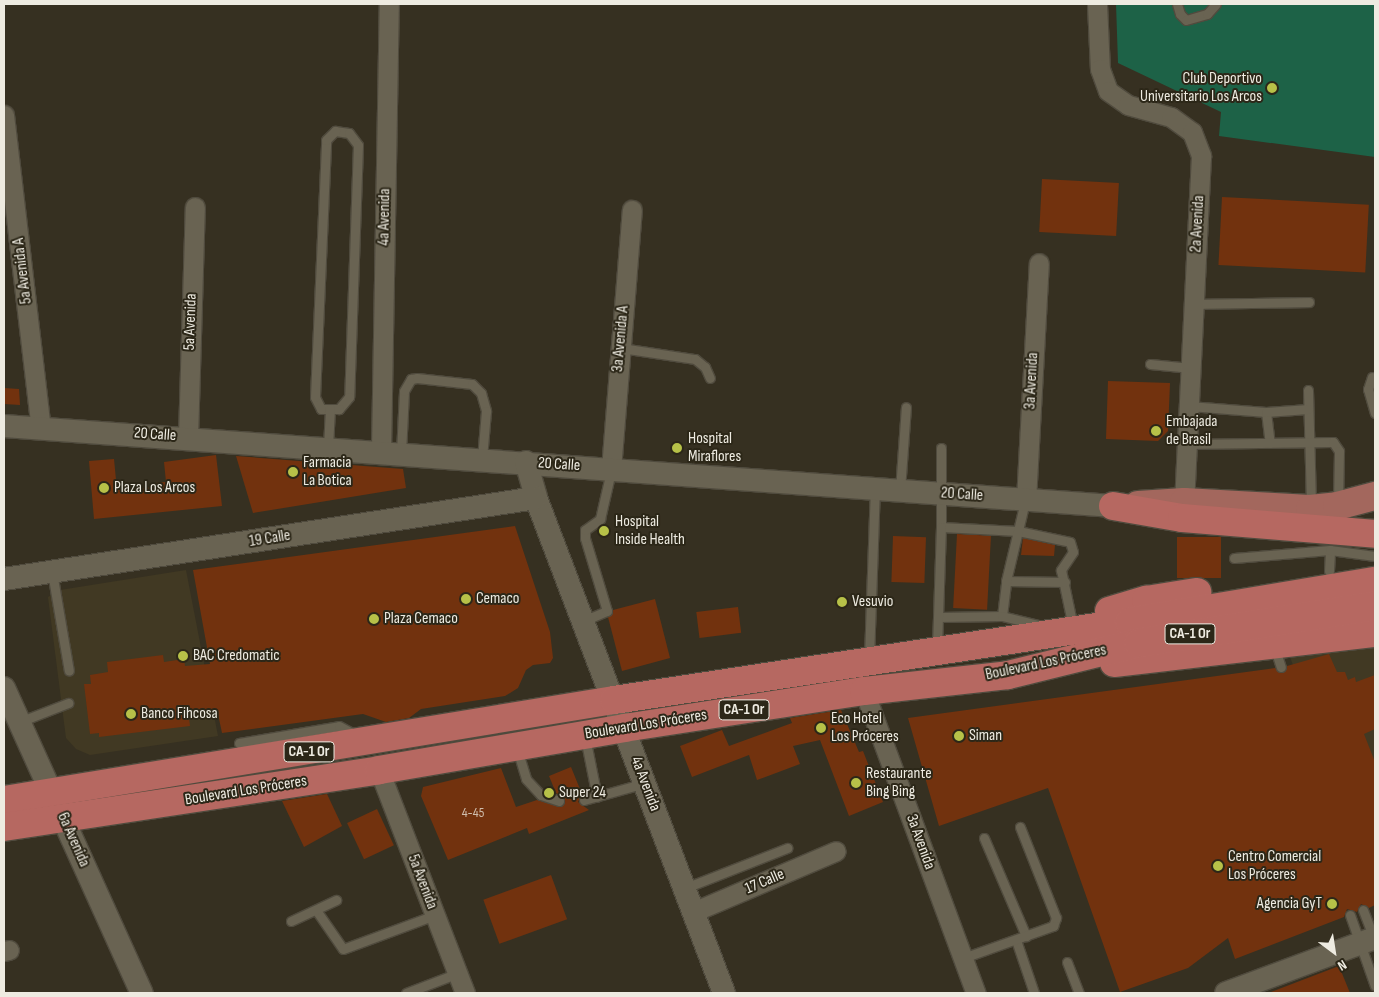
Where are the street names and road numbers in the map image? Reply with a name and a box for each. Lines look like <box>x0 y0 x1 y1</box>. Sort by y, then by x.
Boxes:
street label: 4a Avenida <box>375 188 395 246</box>
street label: 2a Avenida <box>1187 195 1209 253</box>
street label: 5a Avenida A <box>9 237 37 305</box>
street label: 5a Avenida <box>180 293 202 351</box>
street label: 3a Avenida A <box>609 305 633 373</box>
street label: 3a Avenida <box>1021 352 1043 410</box>
street label: 20 Calle <box>133 424 177 446</box>
street label: 20 Calle <box>537 454 581 476</box>
street label: 20 Calle <box>940 484 984 506</box>
street label: 19 Calle <box>248 526 292 552</box>
road number: CA-1 Or <box>1164 622 1216 646</box>
street label: Boulevard Los Próceres <box>984 641 1108 685</box>
road number: CA-1 Or <box>718 698 770 722</box>
street label: Boulevard Los Próceres <box>584 706 708 744</box>
road number: CA-1 Or <box>283 740 335 764</box>
street label: 4a Avenida <box>626 754 664 814</box>
street label: Boulevard Los Próceres <box>184 772 308 810</box>
street label: 6a Avenida <box>53 810 93 870</box>
street label: 3a Avenida <box>901 812 939 872</box>
street label: 5a Avenida <box>403 852 441 912</box>
street label: 17 Calle <box>743 865 787 899</box>

